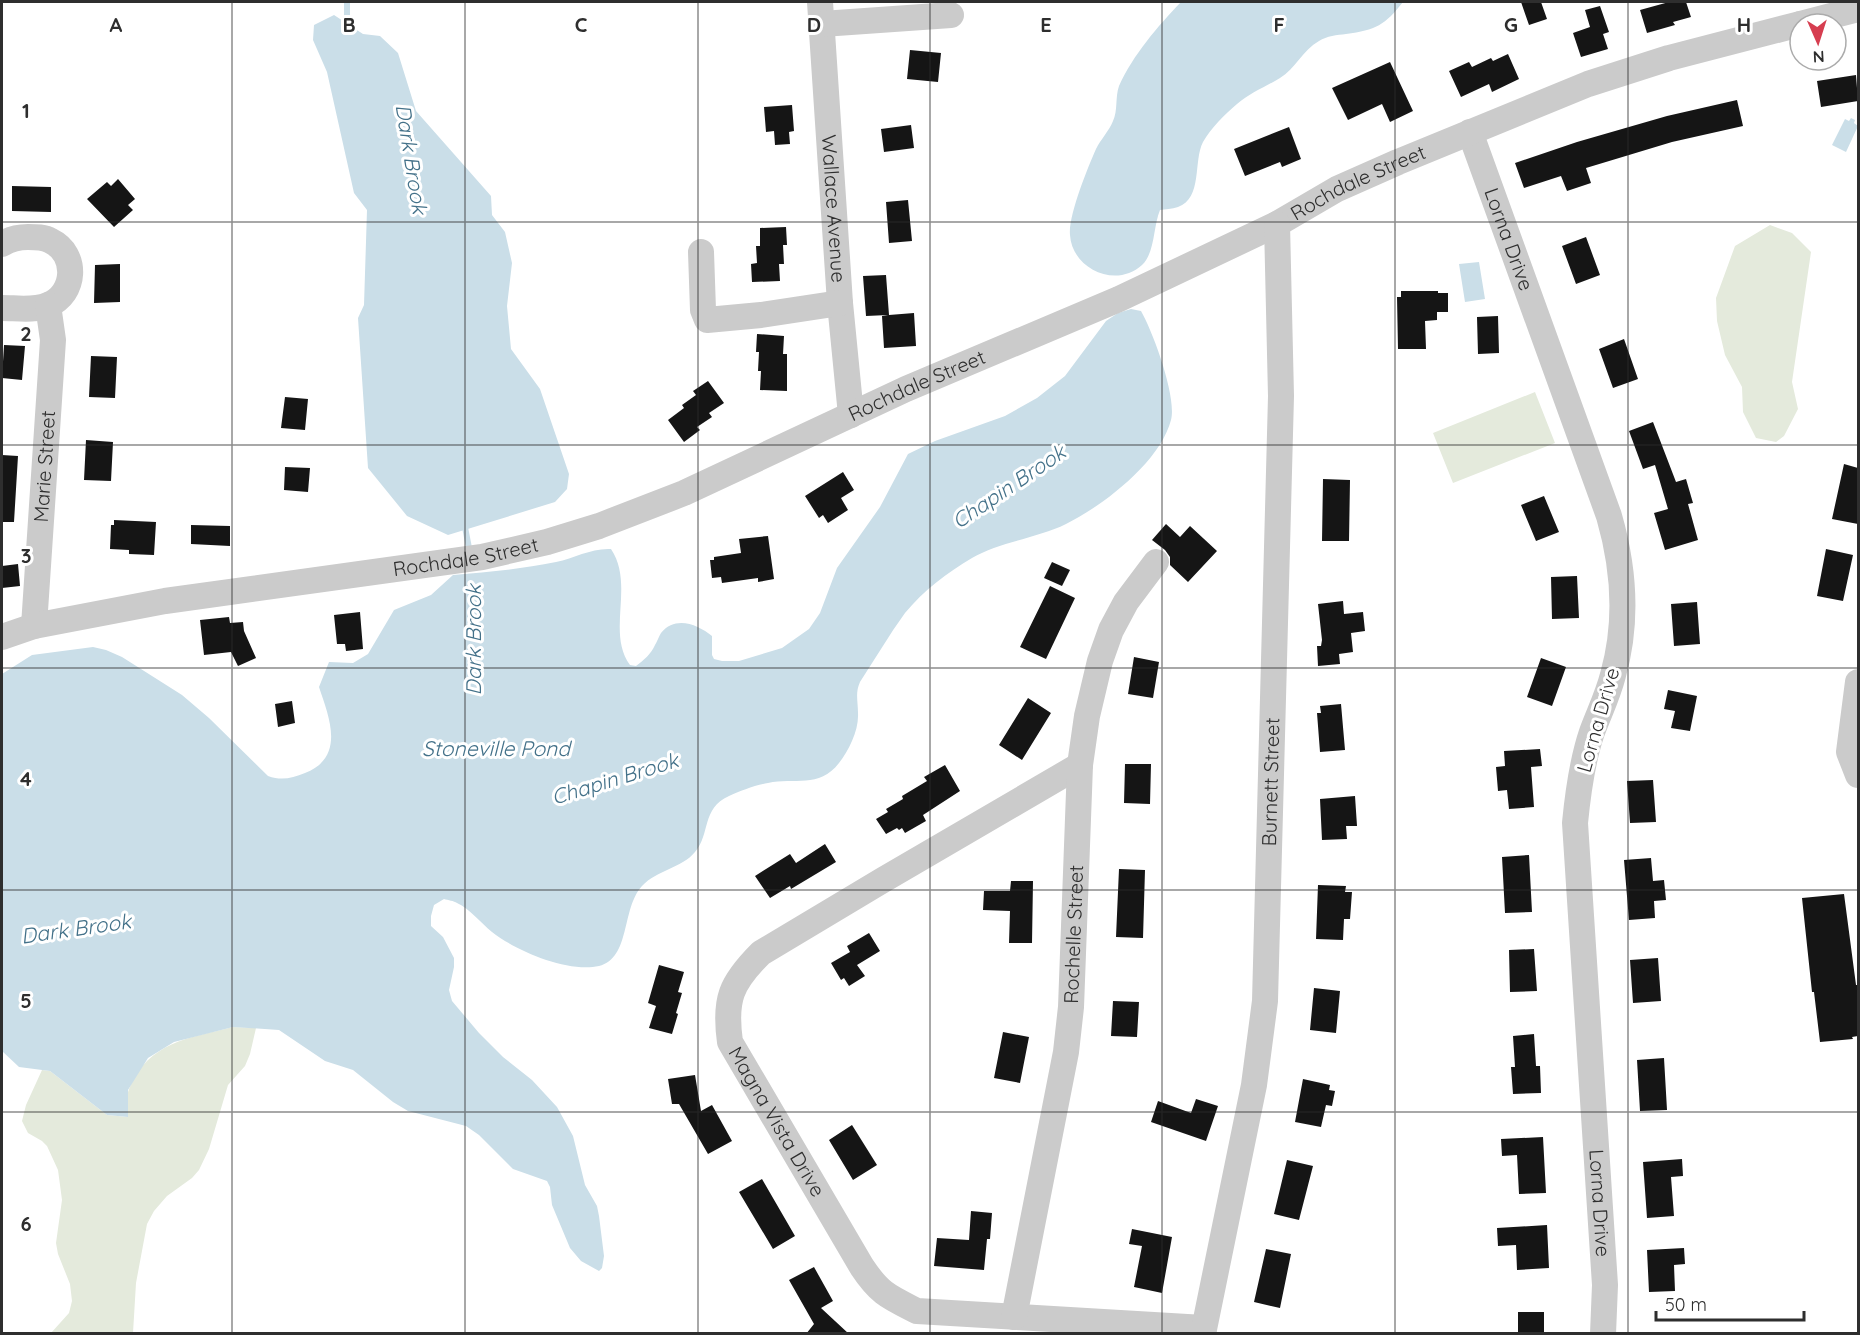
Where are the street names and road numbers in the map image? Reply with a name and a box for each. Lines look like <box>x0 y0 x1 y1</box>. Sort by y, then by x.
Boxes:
street label: Wallace Avenue <box>817 134 852 283</box>
street label: Rochdale Street <box>1286 139 1429 226</box>
street label: Lorna Drive <box>1479 184 1539 294</box>
street label: Rochdale Street <box>844 344 989 426</box>
street label: Marie Street <box>28 409 60 523</box>
street label: Rochdale Street <box>391 531 541 581</box>
street label: Lorna Drive <box>1571 665 1624 775</box>
street label: Burnett Street <box>1256 717 1284 847</box>
street label: Rochelle Street <box>1058 864 1088 1004</box>
street label: Magna Vista Drive <box>723 1042 831 1201</box>
street label: Lorna Drive <box>1584 1149 1616 1258</box>

